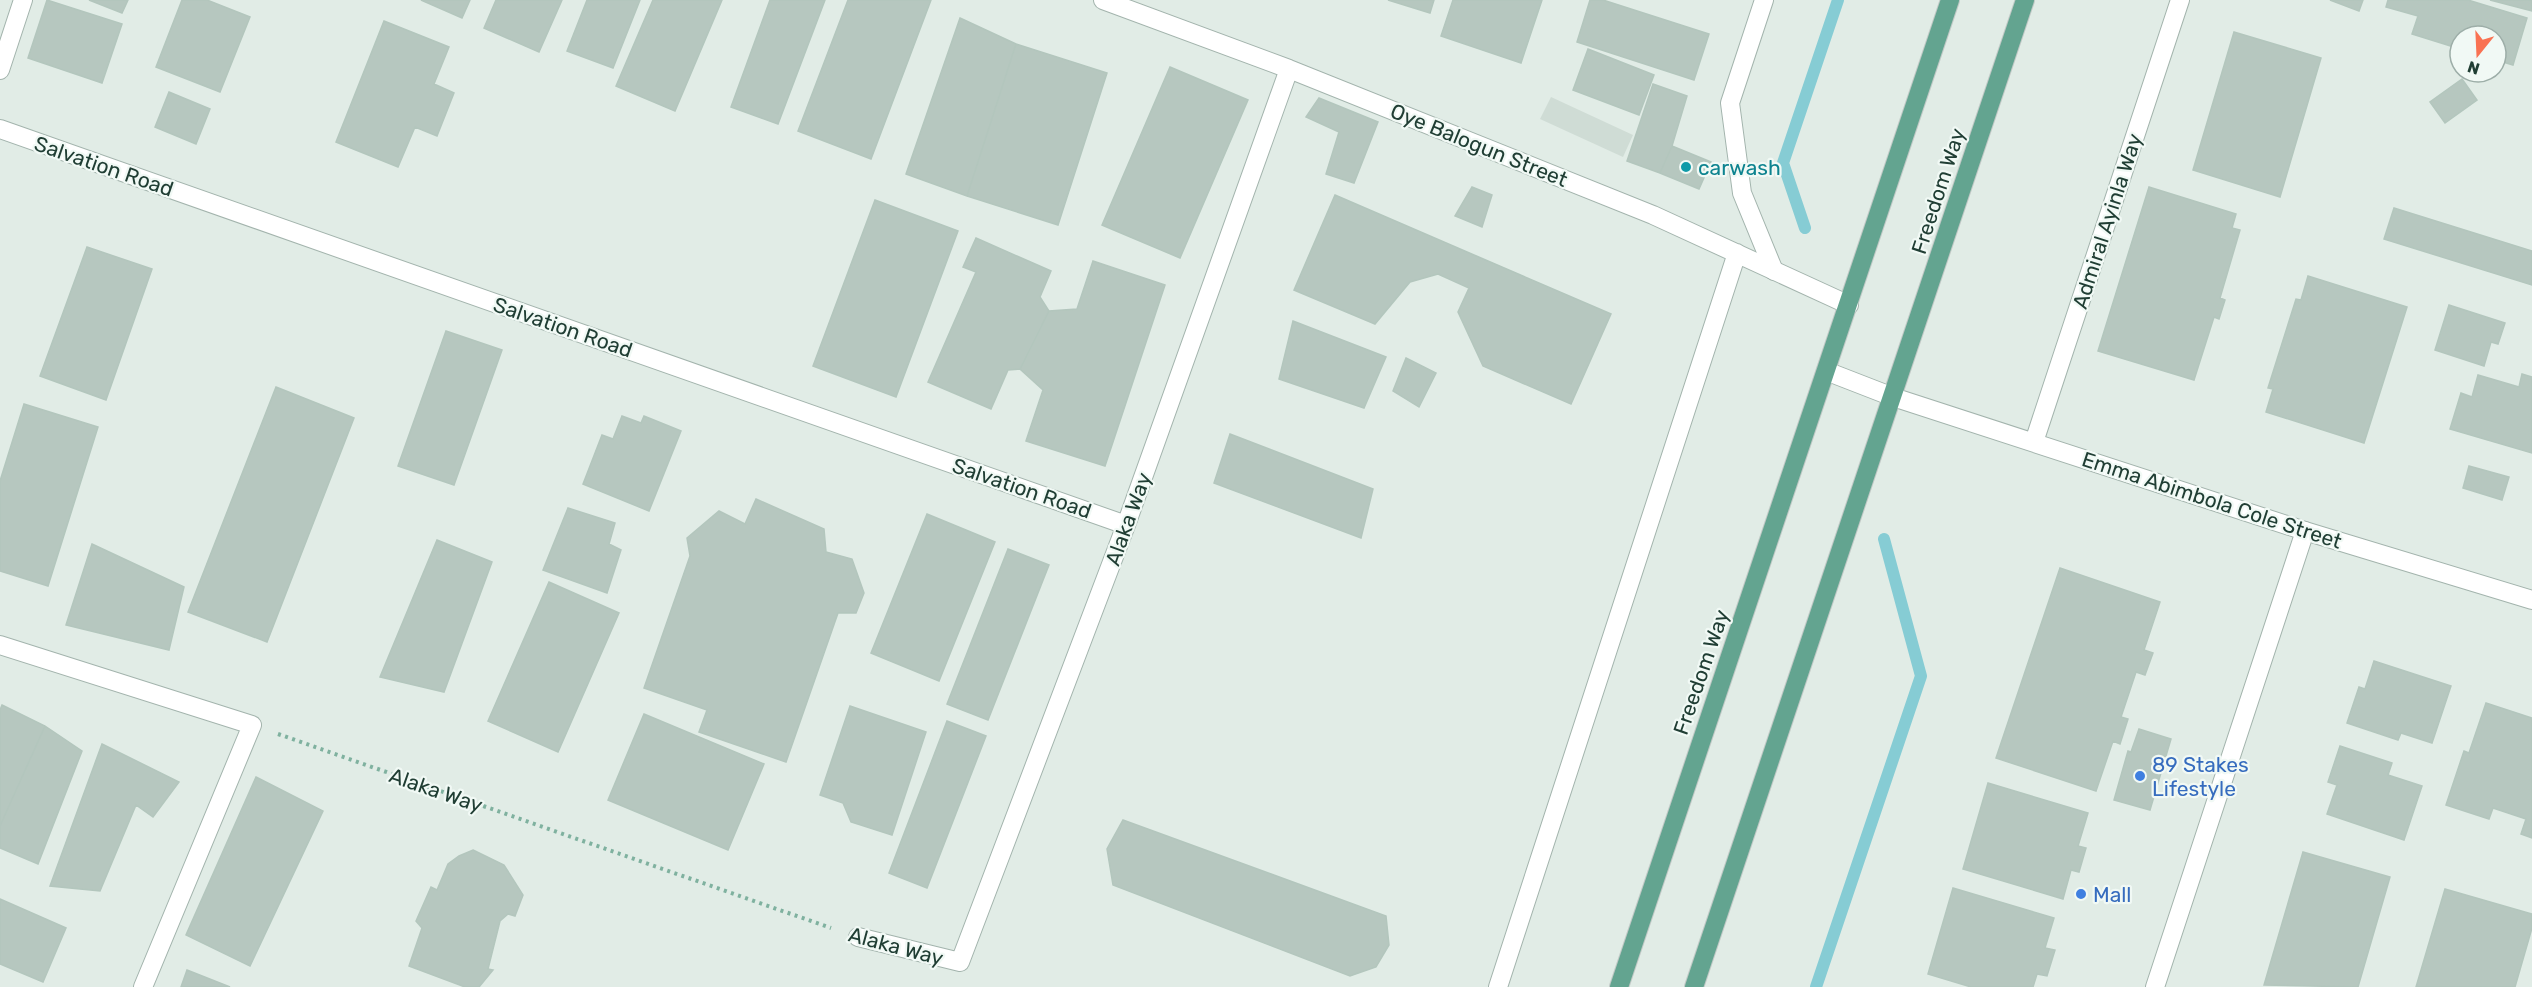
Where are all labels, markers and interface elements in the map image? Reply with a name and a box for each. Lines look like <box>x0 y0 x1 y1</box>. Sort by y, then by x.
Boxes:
north arrow <box>2448 24 2508 84</box>
text: N <box>2465 57 2482 79</box>
street label: Oye Balogun Street <box>1387 98 1571 192</box>
street label: Freedom Way <box>1906 125 1970 257</box>
street label: Admiral Ayinla Way <box>2067 130 2147 312</box>
street label: Salvation Road <box>31 131 177 201</box>
place label: carwash <box>1698 155 1781 180</box>
marker: carwash <box>1679 160 1693 174</box>
street label: Salvation Road <box>490 292 636 362</box>
street label: Emma Abimbola Cole Street <box>2079 446 2345 554</box>
street label: Salvation Road <box>949 453 1095 523</box>
street label: Alaka Way <box>1100 469 1156 569</box>
street label: Freedom Way <box>1668 606 1734 738</box>
place label: 89 Stakes Lifestyle <box>2152 752 2249 801</box>
street label: Alaka Way <box>386 762 486 818</box>
marker: 89 Stakes Lifestyle <box>2133 769 2147 783</box>
place label: Mall <box>2093 882 2131 907</box>
marker: Mall <box>2074 887 2088 901</box>
street label: Alaka Way <box>846 921 947 971</box>

